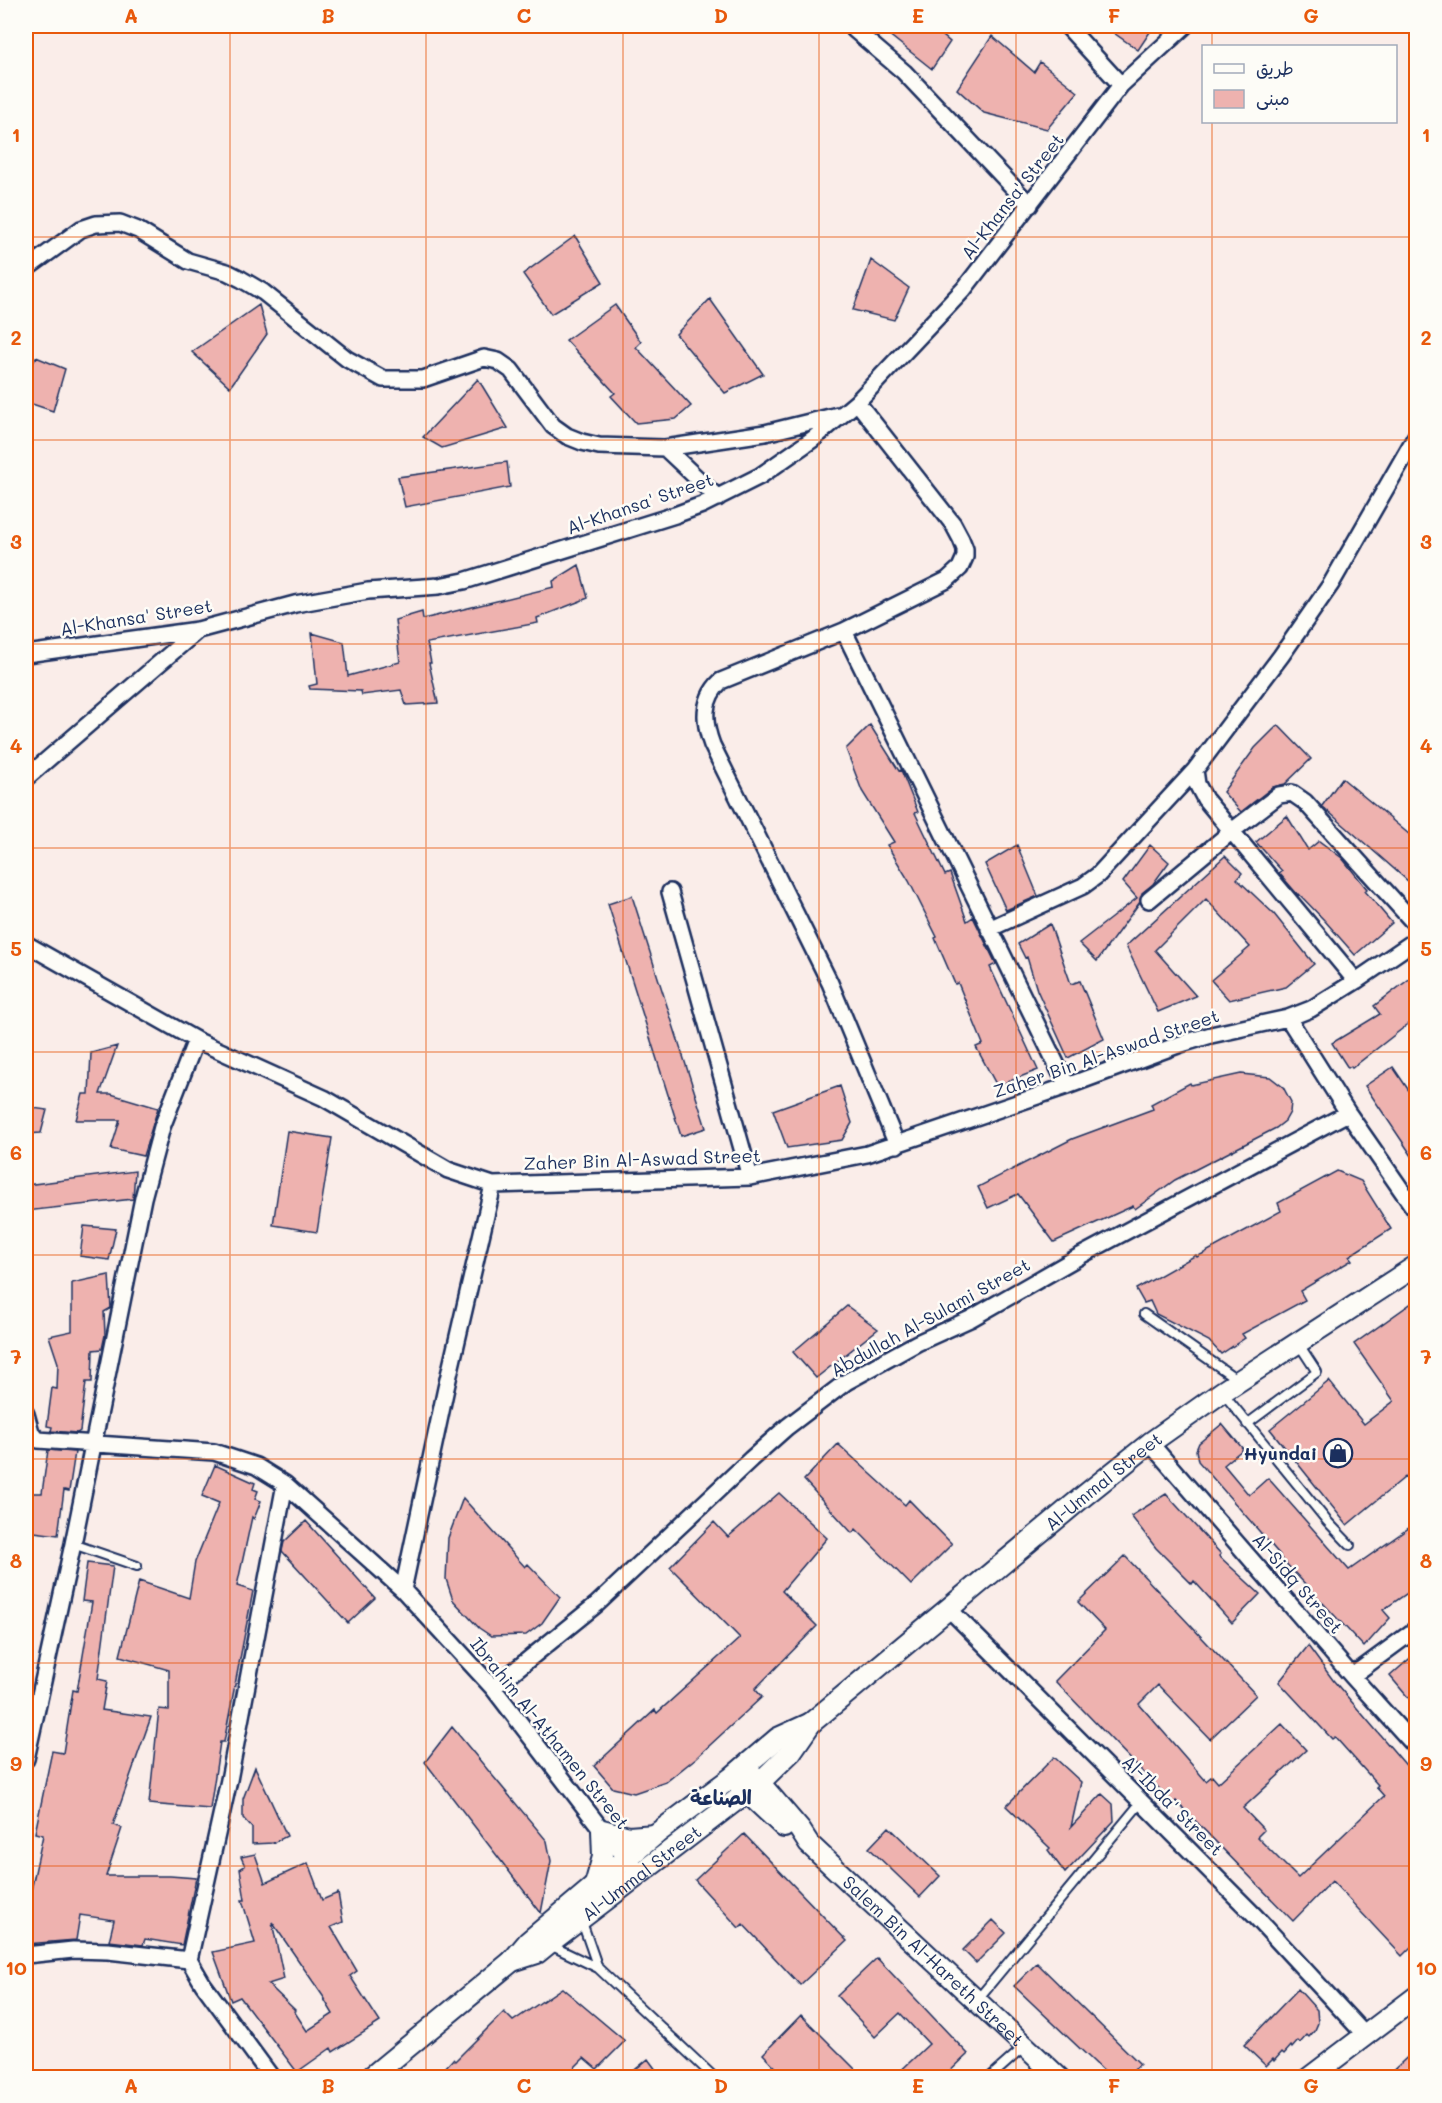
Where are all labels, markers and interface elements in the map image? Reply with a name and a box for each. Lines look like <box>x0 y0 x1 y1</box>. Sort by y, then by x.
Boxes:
text: A <box>124 2 138 28</box>
text: B <box>321 2 335 28</box>
text: C <box>517 2 532 28</box>
text: D <box>714 2 728 28</box>
text: E <box>912 2 924 28</box>
text: F <box>1108 2 1121 28</box>
text: G <box>1303 2 1319 28</box>
legend <box>1202 45 1397 123</box>
text: طريق <box>1256 56 1294 80</box>
text: مبنى <box>1256 86 1290 110</box>
text: 1 <box>12 121 20 147</box>
text: 1 <box>1422 121 1430 147</box>
street label: Al-Khansa' Street <box>955 128 1069 264</box>
text: 2 <box>10 324 22 350</box>
text: 2 <box>1420 324 1432 350</box>
street label: Al-Khansa' Street <box>563 467 717 539</box>
text: 3 <box>10 528 22 554</box>
text: 3 <box>1420 528 1432 554</box>
street label: Al-Khansa' Street <box>58 593 214 641</box>
text: 4 <box>10 732 23 758</box>
text: 4 <box>1420 732 1433 758</box>
text: 5 <box>10 935 22 961</box>
text: 5 <box>1420 935 1432 961</box>
street label: Zaher Bin Al-Aswad Street <box>990 1003 1222 1103</box>
text: 6 <box>10 1139 22 1165</box>
text: 6 <box>1420 1139 1432 1165</box>
street label: Zaher Bin Al-Aswad Street <box>523 1143 761 1175</box>
street label: Abdullah Al-Sulami Street <box>826 1252 1034 1382</box>
text: 7 <box>10 1343 22 1369</box>
text: 7 <box>1420 1343 1432 1369</box>
street label: Al-Ummal Street <box>1040 1426 1167 1536</box>
shop icon: Hyundai <box>1322 1437 1354 1469</box>
place label: Hyundai <box>1244 1441 1317 1465</box>
street label: Al-Sidq Street <box>1248 1527 1348 1639</box>
text: 8 <box>10 1547 22 1573</box>
text: 8 <box>1420 1547 1432 1573</box>
street label: Ibrahim Al-Athamen Street <box>465 1632 635 1834</box>
street label: Al-Ibda' Street <box>1117 1749 1229 1861</box>
text: 9 <box>10 1750 22 1776</box>
text: 9 <box>1420 1750 1432 1776</box>
district label: الصناعة <box>690 1784 752 1810</box>
street label: Al-Ummal Street <box>577 1819 706 1926</box>
street label: Salem Bin Al-Hareth Street <box>838 1870 1029 2051</box>
text: 10 <box>5 1954 27 1980</box>
text: 10 <box>1415 1954 1437 1980</box>
text: A <box>124 2072 138 2098</box>
text: B <box>321 2072 335 2098</box>
text: C <box>517 2072 532 2098</box>
text: D <box>714 2072 728 2098</box>
text: E <box>912 2072 924 2098</box>
text: F <box>1108 2072 1121 2098</box>
text: G <box>1303 2072 1319 2098</box>

